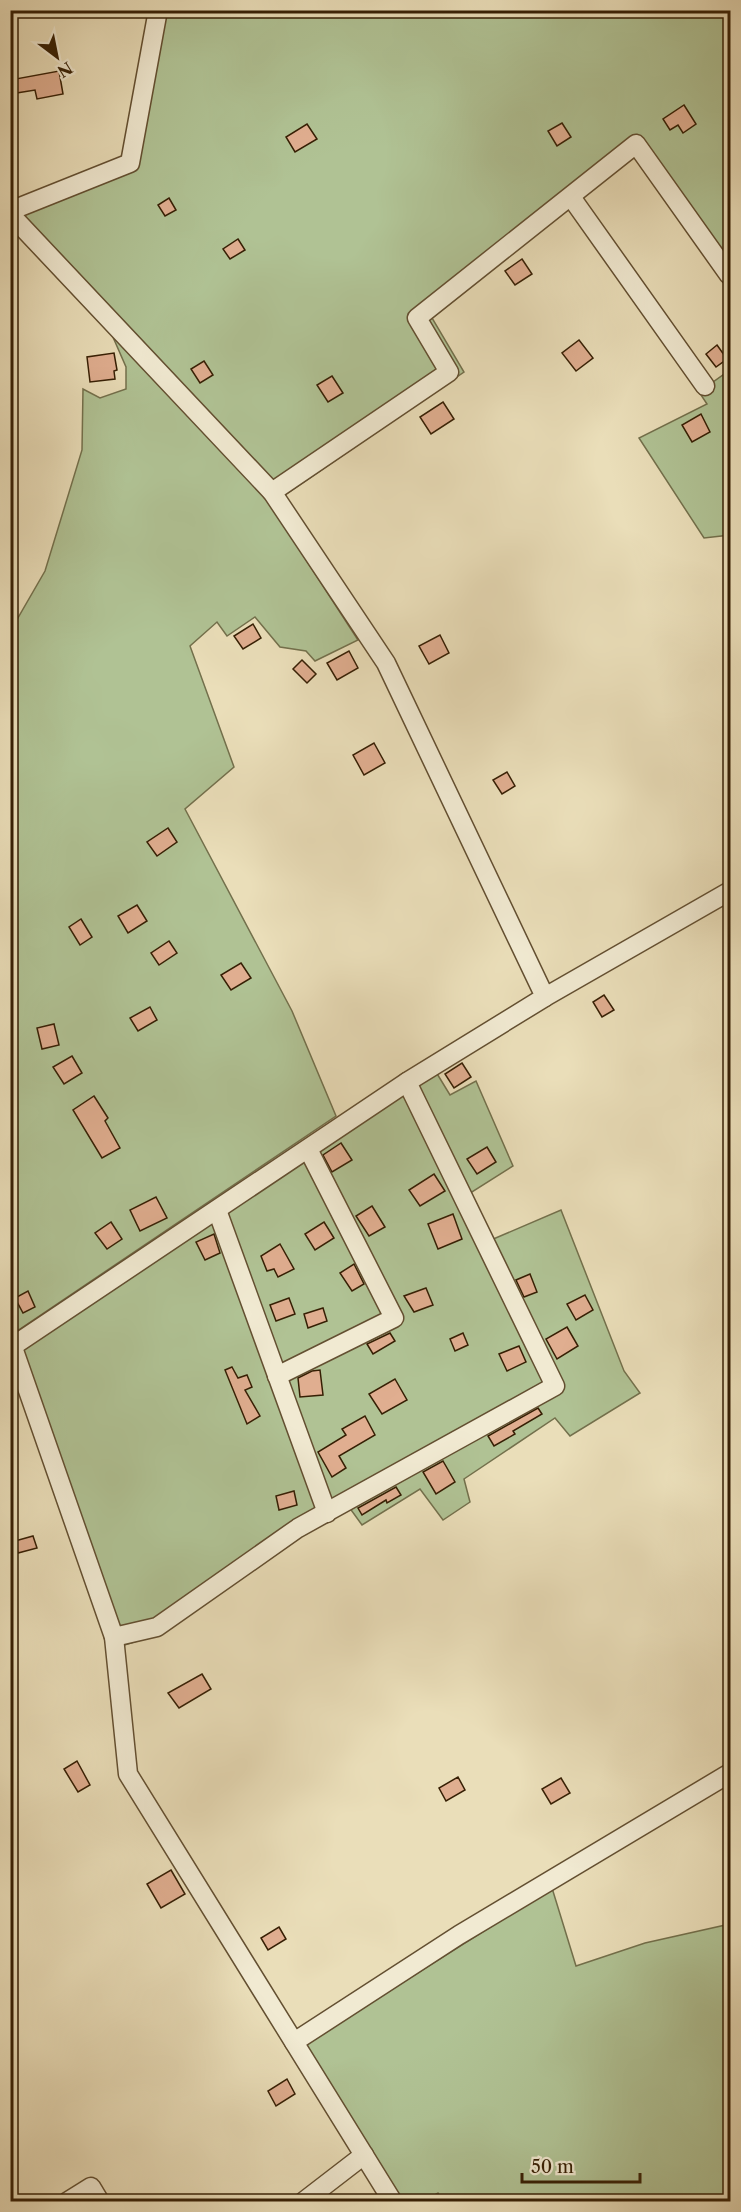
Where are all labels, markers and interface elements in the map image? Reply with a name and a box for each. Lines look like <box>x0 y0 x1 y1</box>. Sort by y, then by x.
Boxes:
north arrow <box>27 27 87 87</box>
text: N <box>54 58 76 82</box>
scale bar <box>522 2146 640 2184</box>
text: 50 m <box>531 2156 574 2178</box>

